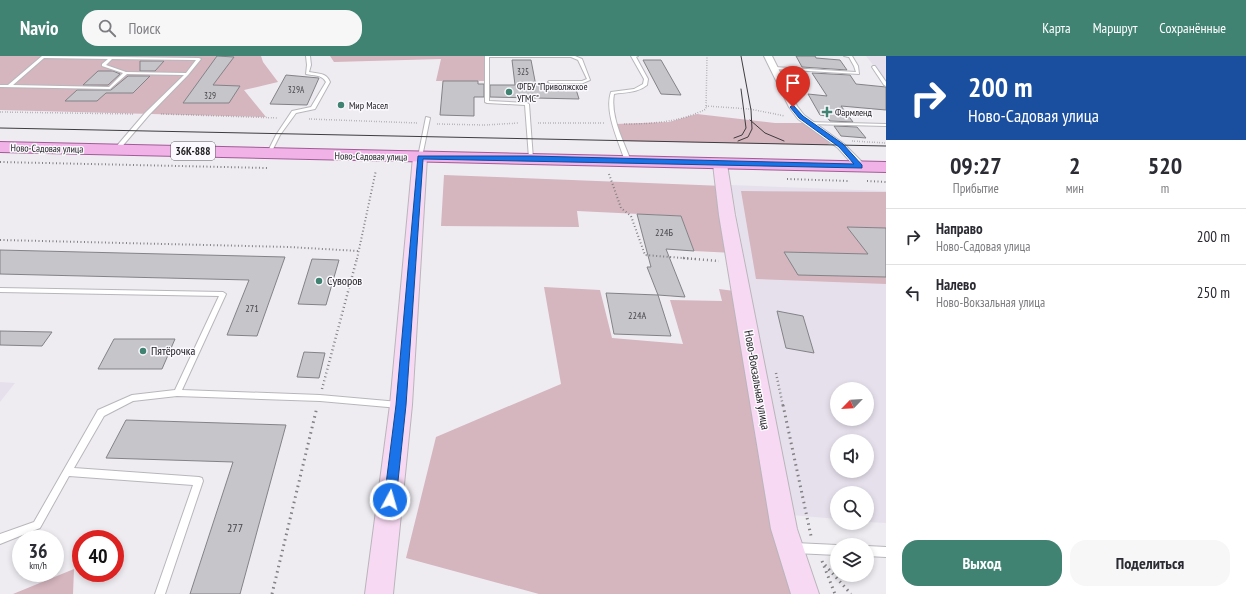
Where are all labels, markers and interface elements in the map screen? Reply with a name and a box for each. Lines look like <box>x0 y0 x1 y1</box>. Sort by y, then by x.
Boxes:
search box <box>82 10 362 46</box>
text: Navio <box>20 16 58 40</box>
icon: search <box>96 17 118 39</box>
text: Поиск <box>128 19 161 38</box>
text: Карта <box>1042 19 1071 37</box>
text: Маршрут <box>1093 19 1137 37</box>
text: Сохранённые <box>1159 19 1226 37</box>
house number: 325 <box>517 66 529 77</box>
pin <box>776 66 810 107</box>
text: 200 m <box>968 68 1032 105</box>
icon: arrive <box>782 72 804 94</box>
icon: right <box>902 72 954 124</box>
place label: ФГБУ "Приволжское УГМС" <box>517 80 588 105</box>
house number: 329А <box>288 84 305 95</box>
marker: ФГБУ "Приволжское УГМС" <box>504 87 514 97</box>
house number: 329 <box>204 90 216 101</box>
place label: Мир Масел <box>349 99 388 112</box>
marker: Мир Масел <box>336 100 346 110</box>
text: Ново-Садовая улица <box>968 104 1099 127</box>
place label: Фармленд <box>835 106 872 119</box>
marker: Фармленд <box>822 107 832 117</box>
street label: Ново-Садовая улица <box>11 141 83 156</box>
road number: 36К-888 <box>171 142 215 160</box>
street label: Ново-Садовая улица <box>335 149 407 164</box>
text: 09:27 <box>950 150 1002 181</box>
text: 2 <box>1069 150 1080 181</box>
text: 520 <box>1148 150 1182 181</box>
text: Прибытие <box>953 180 999 197</box>
text: мин <box>1066 180 1084 197</box>
text: m <box>1161 180 1169 197</box>
text: Направо <box>936 219 983 238</box>
house number: 224Б <box>655 226 674 239</box>
icon: right <box>902 226 924 248</box>
text: 200 m <box>1197 227 1230 246</box>
text: Ново-Садовая улица <box>936 238 1031 255</box>
place label: Суворов <box>327 273 362 288</box>
text: Налево <box>936 275 976 294</box>
marker: Суворов <box>314 276 324 286</box>
icon: left <box>902 282 924 304</box>
text: 250 m <box>1197 283 1230 302</box>
text: Ново-Вокзальная улица <box>936 294 1045 311</box>
house number: 271 <box>245 302 259 315</box>
house number: 224А <box>628 309 646 322</box>
street label: Ново-Вокзальная улица <box>741 329 774 431</box>
place label: Пятёрочка <box>151 343 195 358</box>
marker: Пятёрочка <box>138 346 148 356</box>
north arrow <box>830 382 874 426</box>
map controls <box>830 382 874 582</box>
button: sound <box>830 434 874 478</box>
position arrow <box>369 479 411 521</box>
button: search <box>830 486 874 530</box>
house number: 277 <box>227 520 243 535</box>
speed limit sign: 40 <box>72 530 124 582</box>
text: 36 <box>28 538 48 564</box>
button: layers <box>830 538 874 582</box>
button: Выход <box>902 540 1062 586</box>
button: Поделиться <box>1070 540 1230 586</box>
text: km/h <box>29 559 47 572</box>

